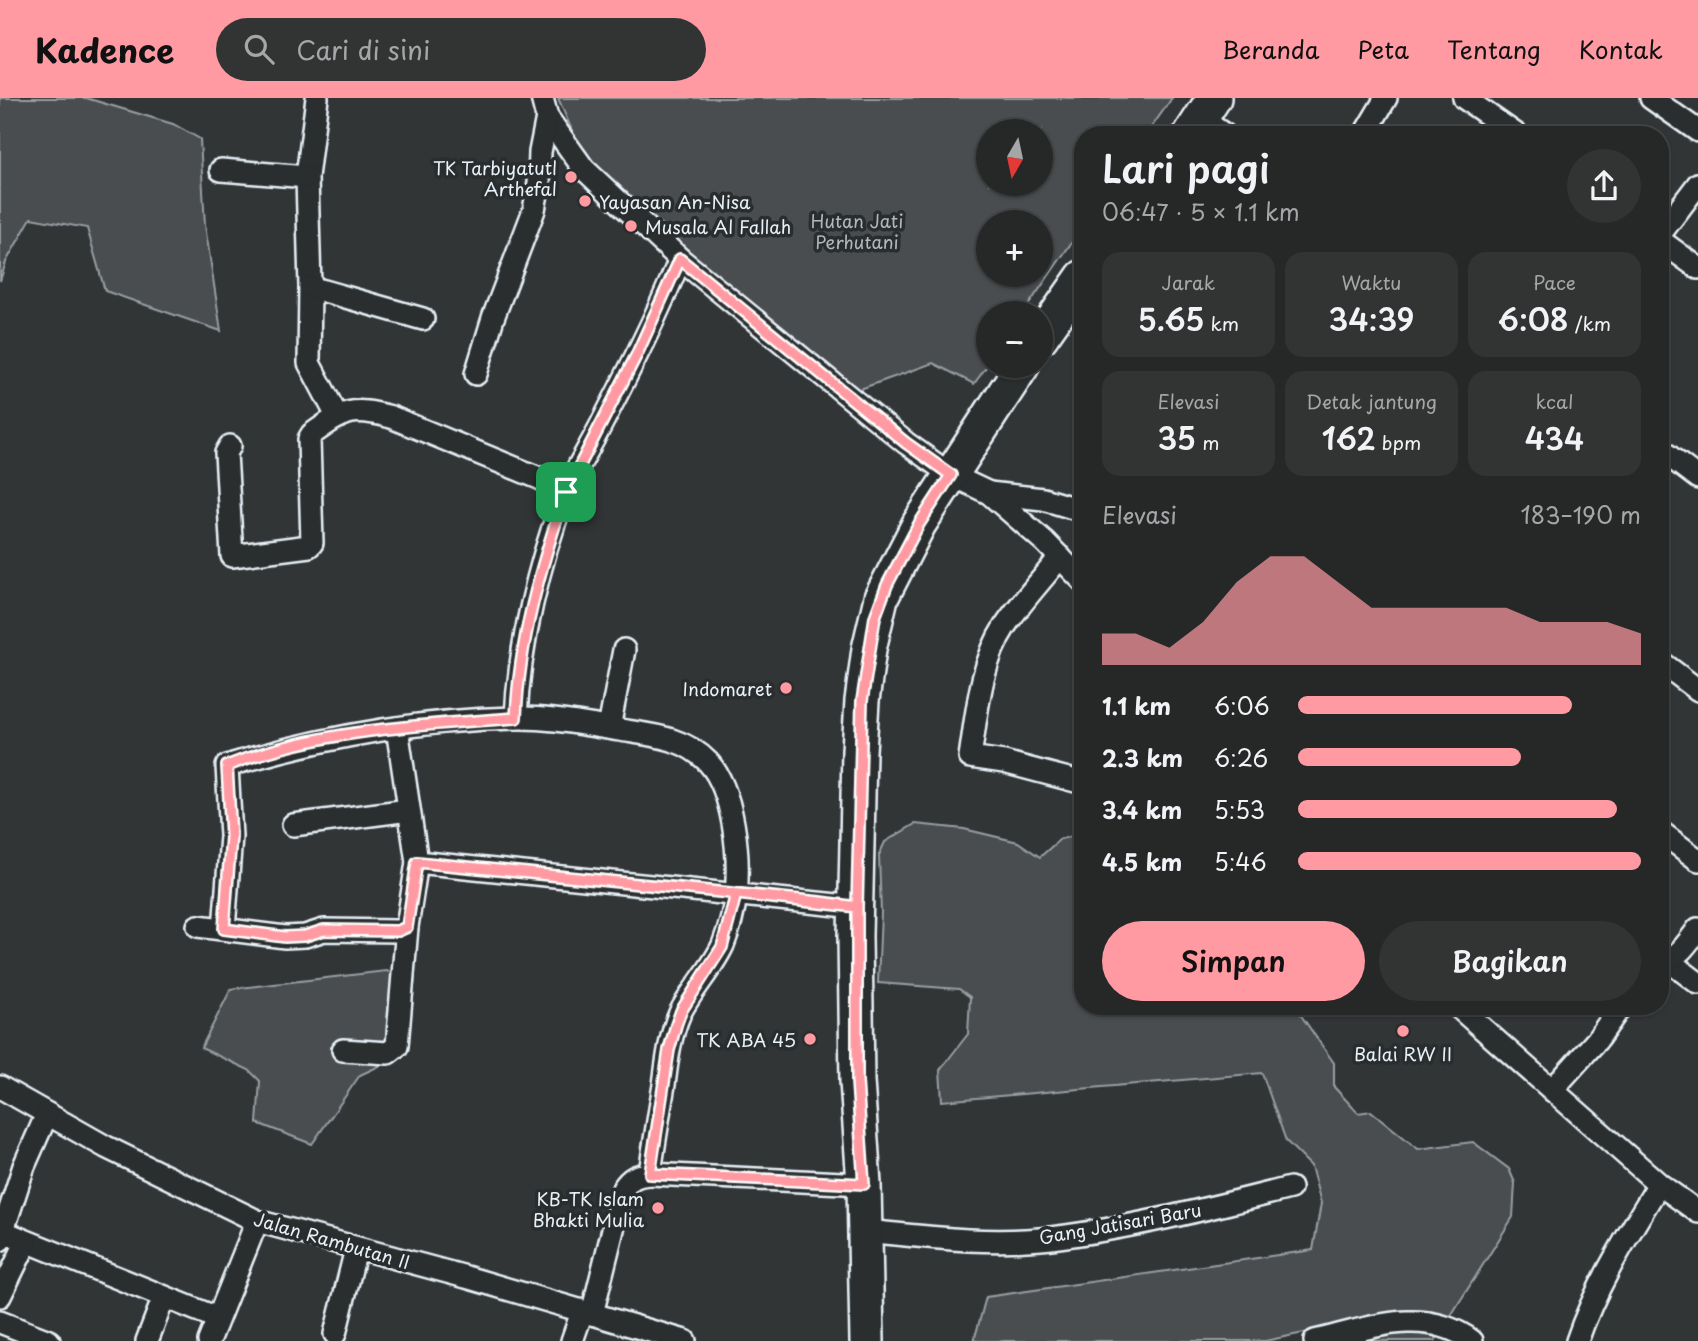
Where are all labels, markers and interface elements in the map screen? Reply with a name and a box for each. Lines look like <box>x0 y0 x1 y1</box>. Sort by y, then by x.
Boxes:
search box <box>216 18 706 81</box>
text: Kadence <box>35 24 174 74</box>
icon: search <box>240 30 278 68</box>
text: Cari di sini <box>296 30 430 69</box>
text: Beranda <box>1222 31 1319 67</box>
text: Peta <box>1357 31 1409 67</box>
text: Tentang <box>1447 31 1541 67</box>
text: Kontak <box>1579 31 1663 67</box>
north arrow <box>976 119 1054 196</box>
map controls <box>976 119 1053 378</box>
text: Lari pagi <box>1102 139 1270 196</box>
button: share <box>1567 149 1641 223</box>
place label: TK Tarbiyatutl Arthefal <box>433 154 557 202</box>
marker: TK Tarbiyatutl Arthefal <box>563 169 579 185</box>
place label: Yayasan An-Nisa <box>599 188 751 215</box>
marker: Yayasan An-Nisa <box>577 193 593 209</box>
text: 06:47 · 5 × 1.1 km <box>1102 194 1300 229</box>
park label: Hutan Jati Perhutani <box>811 207 903 255</box>
button: + <box>976 210 1053 287</box>
place label: Musala Al Fallah <box>645 213 791 240</box>
marker: Musala Al Fallah <box>623 218 639 234</box>
text: Jarak <box>1162 268 1215 296</box>
text: Waktu <box>1342 268 1401 296</box>
text: Pace <box>1533 268 1576 296</box>
text: 5.65 <box>1138 296 1204 341</box>
text: 34:39 <box>1329 296 1414 341</box>
text: 6:08 <box>1498 296 1569 341</box>
button: − <box>976 301 1053 378</box>
text: km <box>1204 309 1239 337</box>
text: /km <box>1569 309 1611 337</box>
text: Elevasi <box>1158 387 1219 415</box>
text: Detak jantung <box>1306 387 1437 415</box>
text: kcal <box>1536 387 1573 415</box>
text: 35 <box>1157 415 1196 460</box>
text: 162 <box>1322 415 1376 460</box>
text: 434 <box>1525 415 1584 460</box>
text: m <box>1196 428 1220 456</box>
text: bpm <box>1376 428 1421 456</box>
pin <box>536 462 596 522</box>
icon: arrive <box>547 473 585 511</box>
text: Elevasi <box>1102 497 1177 532</box>
text: 183–190 m <box>1520 497 1641 532</box>
place label: Indomaret <box>682 675 772 702</box>
marker: Indomaret <box>778 680 794 696</box>
text: 1.1 km <box>1102 688 1171 723</box>
text: 6:06 <box>1214 688 1270 723</box>
text: 2.3 km <box>1102 740 1183 775</box>
text: 6:26 <box>1214 740 1268 775</box>
text: 3.4 km <box>1102 792 1182 827</box>
text: 5:53 <box>1214 792 1265 827</box>
text: 4.5 km <box>1102 844 1182 879</box>
text: 5:46 <box>1214 844 1267 879</box>
button: Simpan <box>1102 921 1365 1001</box>
button: Bagikan <box>1379 921 1641 1001</box>
marker: Balai RW II <box>1395 1023 1411 1039</box>
place label: TK ABA 45 <box>696 1026 796 1053</box>
marker: TK ABA 45 <box>802 1031 818 1047</box>
place label: Balai RW II <box>1354 1040 1452 1067</box>
place label: KB-TK Islam Bhakti Mulia <box>533 1185 645 1233</box>
street label: Gang Jatisari Baru <box>1037 1195 1203 1251</box>
marker: KB-TK Islam Bhakti Mulia <box>650 1200 666 1216</box>
street label: Jalan Rambutan II <box>251 1205 413 1275</box>

